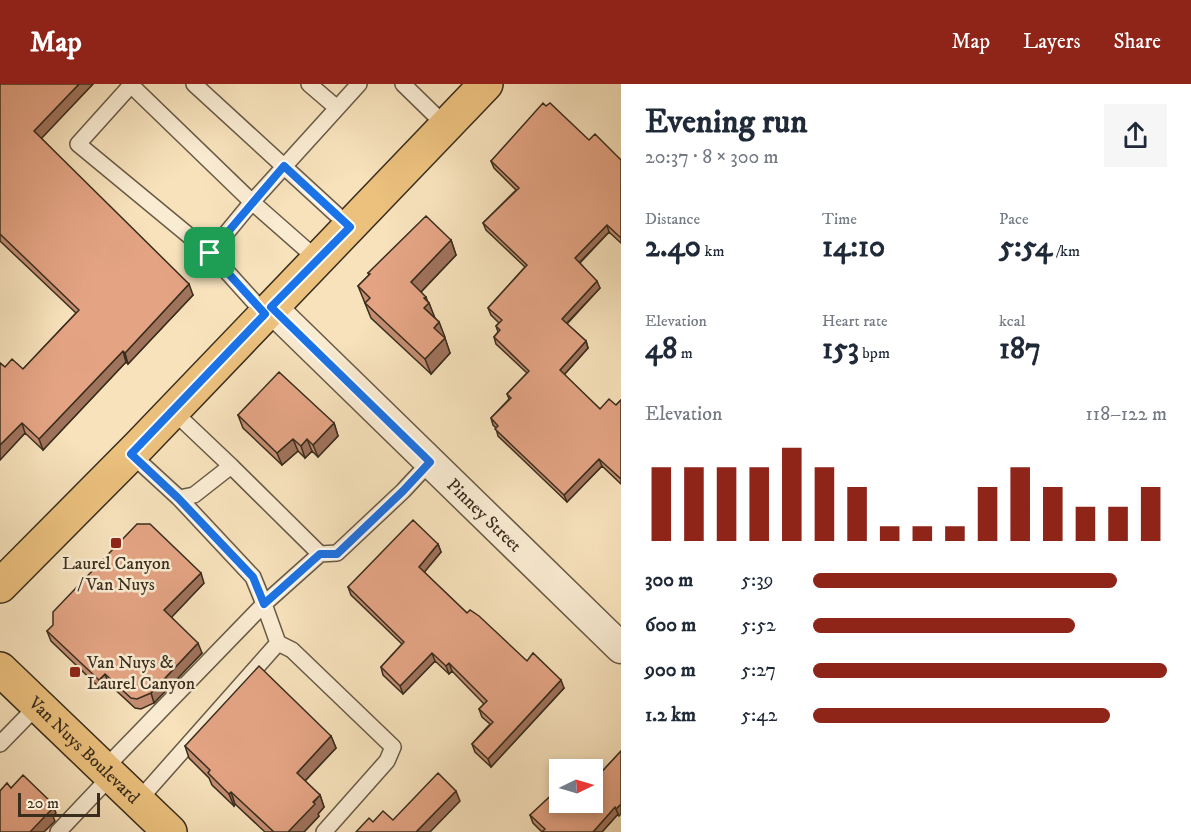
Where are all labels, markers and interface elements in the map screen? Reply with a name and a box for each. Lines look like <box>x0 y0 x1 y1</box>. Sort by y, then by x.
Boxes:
text: Map <box>30 25 82 60</box>
text: Map <box>951 29 990 55</box>
text: Layers <box>1023 29 1081 55</box>
text: Share <box>1114 29 1161 55</box>
text: Evening run <box>645 102 807 143</box>
button: share <box>1104 104 1167 167</box>
text: 20:37 · 8 × 300 m <box>645 145 779 170</box>
text: Distance <box>645 209 700 229</box>
text: Time <box>822 209 857 229</box>
text: Pace <box>999 209 1029 229</box>
pin <box>184 227 235 278</box>
text: 2.40 <box>645 229 701 266</box>
text: 14:10 <box>822 229 885 266</box>
text: 5:54 <box>999 229 1052 266</box>
icon: arrive <box>193 236 226 269</box>
text: km <box>701 241 724 261</box>
text: /km <box>1052 241 1080 261</box>
text: Elevation <box>645 311 707 331</box>
text: Heart rate <box>822 311 888 331</box>
text: kcal <box>999 311 1025 331</box>
text: 48 <box>645 331 677 368</box>
text: 153 <box>822 331 859 368</box>
text: 187 <box>999 331 1041 368</box>
text: m <box>677 343 693 363</box>
text: bpm <box>859 343 890 363</box>
text: Elevation <box>645 402 722 427</box>
text: 118–122 m <box>1085 402 1167 427</box>
street label: Pinney Street <box>442 474 526 557</box>
marker: Laurel Canyon / Van Nuys <box>109 536 123 550</box>
place label: Laurel Canyon / Van Nuys <box>62 553 171 596</box>
text: 300 m <box>645 568 693 593</box>
text: 5:39 <box>741 568 774 593</box>
text: 600 m <box>645 613 696 638</box>
text: 5:52 <box>741 613 776 638</box>
place label: Van Nuys & Laurel Canyon <box>86 652 196 695</box>
text: 900 m <box>645 658 696 683</box>
text: 5:27 <box>741 658 776 683</box>
marker: Van Nuys & Laurel Canyon <box>68 665 82 679</box>
street label: Van Nuys Boulevard <box>23 692 144 809</box>
text: 1.2 km <box>645 703 696 728</box>
text: 5:42 <box>741 703 778 728</box>
north arrow <box>549 759 603 813</box>
map controls <box>549 759 603 813</box>
scale bar <box>18 790 100 818</box>
text: 20 m <box>27 793 59 813</box>

